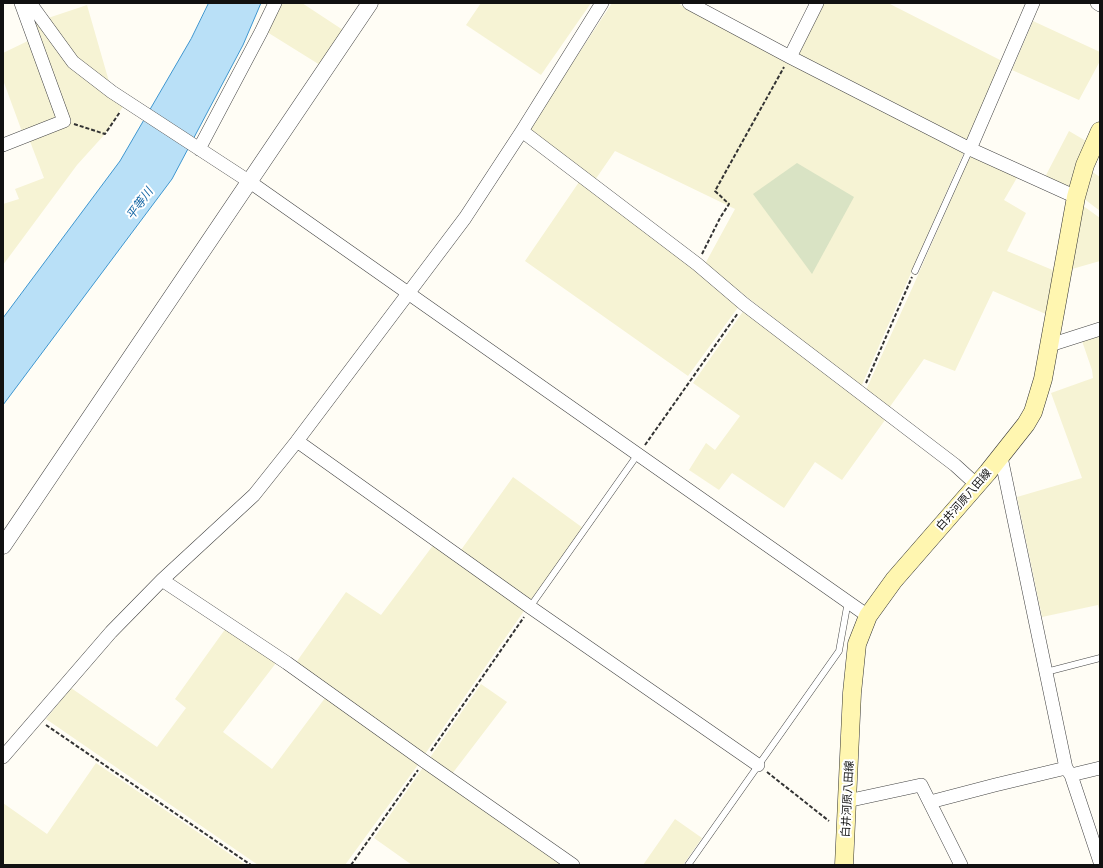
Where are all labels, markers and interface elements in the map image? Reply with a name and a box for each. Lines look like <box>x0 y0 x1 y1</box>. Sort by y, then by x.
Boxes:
water label: 平等川 <box>124 185 156 223</box>
street label: 白井河原八田線 <box>934 467 994 533</box>
street label: 白井河原八田線 <box>839 760 857 838</box>

